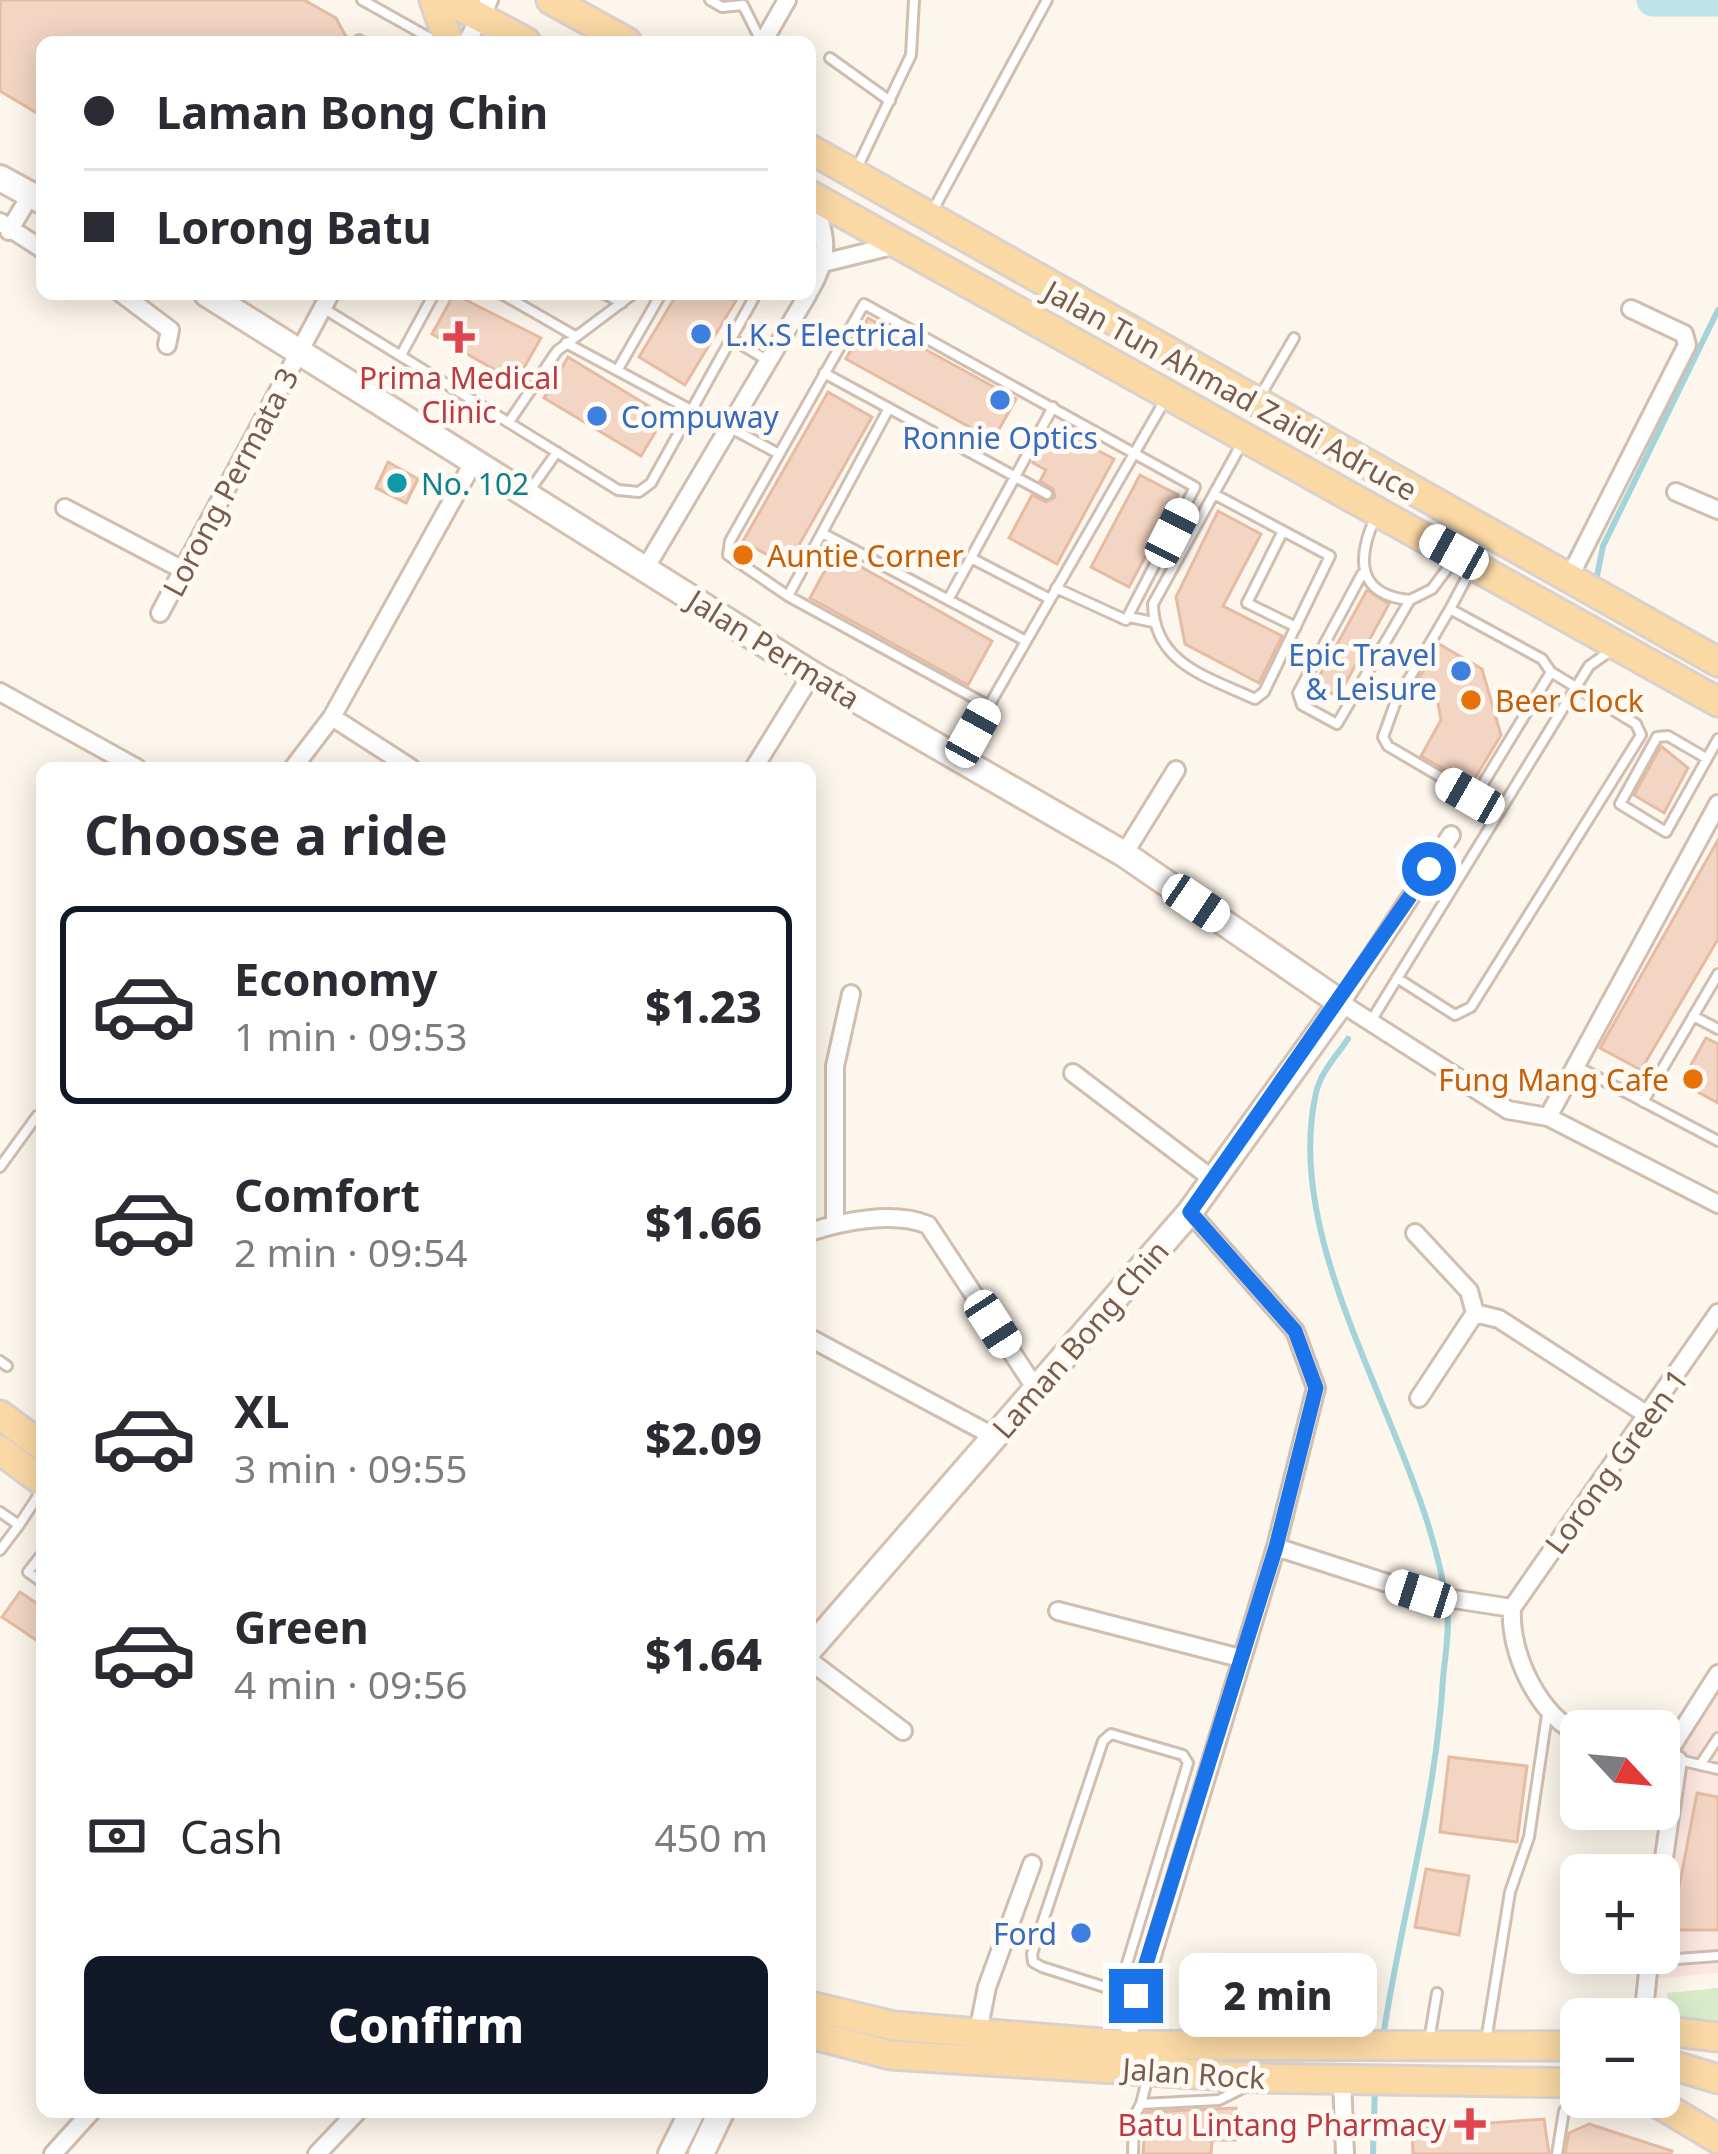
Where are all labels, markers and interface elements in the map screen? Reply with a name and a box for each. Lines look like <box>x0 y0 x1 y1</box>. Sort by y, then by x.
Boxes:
text: Laman Bong Chin <box>156 81 548 142</box>
text: Lorong Batu <box>156 196 432 257</box>
street label: Jalan Tun Ahmad Zaidi Adruce <box>1035 269 1425 510</box>
place label: L.K.S Electrical <box>725 314 925 355</box>
marker: Prima Medical Clinic <box>443 321 475 353</box>
marker: L.K.S Electrical <box>688 321 714 347</box>
place label: Prima Medical Clinic <box>359 357 559 432</box>
street label: Lorong Permata 3 <box>152 360 308 604</box>
marker: Ronnie Optics <box>987 387 1013 413</box>
place label: Compuway <box>621 396 780 437</box>
marker: Compuway <box>584 403 610 429</box>
place label: Ronnie Optics <box>902 417 1098 458</box>
place label: No. 102 <box>421 463 529 504</box>
marker: No. 102 <box>384 470 410 496</box>
car <box>1140 493 1204 573</box>
car <box>1414 519 1494 585</box>
place label: Auntie Corner <box>767 535 964 576</box>
marker: Auntie Corner <box>730 542 756 568</box>
street label: Jalan Permata <box>678 578 868 718</box>
place label: Epic Travel & Leisure <box>1288 634 1437 709</box>
marker: Epic Travel & Leisure <box>1448 658 1474 684</box>
place label: Beer Clock <box>1495 680 1644 721</box>
marker: Beer Clock <box>1458 687 1484 713</box>
car <box>940 693 1006 773</box>
car <box>1430 762 1510 830</box>
text: Choose a ride <box>84 797 448 871</box>
route start <box>1402 842 1456 896</box>
car <box>1156 868 1236 938</box>
text: Economy <box>234 948 438 1009</box>
icon: car <box>90 951 198 1059</box>
text: $1.23 <box>645 975 762 1036</box>
text: 1 min · 09:53 <box>234 1009 468 1062</box>
place label: Fung Mang Cafe <box>1438 1059 1669 1100</box>
marker: Fung Mang Cafe <box>1680 1066 1706 1092</box>
text: Comfort <box>234 1164 420 1225</box>
icon: car <box>90 1167 198 1275</box>
text: $1.66 <box>645 1191 762 1252</box>
text: 2 min · 09:54 <box>234 1225 468 1278</box>
street label: Laman Bong Chin <box>983 1231 1177 1447</box>
car <box>958 1284 1028 1364</box>
street label: Lorong Green 1 <box>1535 1360 1697 1562</box>
text: XL <box>234 1380 289 1441</box>
icon: car <box>90 1383 198 1491</box>
text: $2.09 <box>645 1407 762 1468</box>
text: 3 min · 09:55 <box>234 1441 468 1494</box>
car <box>1381 1566 1461 1622</box>
text: Green <box>234 1596 369 1657</box>
icon: car <box>90 1599 198 1707</box>
text: $1.64 <box>645 1623 762 1684</box>
text: 4 min · 09:56 <box>234 1657 468 1710</box>
north arrow <box>1560 1710 1680 1830</box>
map controls <box>1560 1710 1680 2118</box>
icon: cash <box>84 1803 150 1869</box>
text: Cash <box>180 1806 283 1867</box>
text: 450 m <box>654 1810 768 1863</box>
button: + <box>1560 1854 1680 1974</box>
place label: Ford <box>993 1913 1057 1954</box>
marker: Ford <box>1068 1920 1094 1946</box>
callout: 2 min <box>1178 1954 1376 2038</box>
button: Confirm <box>84 1956 768 2094</box>
text: 2 min <box>1224 1968 1332 2021</box>
route end <box>1109 1969 1163 2023</box>
button: − <box>1560 1998 1680 2118</box>
street label: Jalan Rock <box>1118 2047 1267 2098</box>
place label: Batu Lintang Pharmacy <box>1118 2104 1447 2145</box>
marker: Batu Lintang Pharmacy <box>1457 2111 1483 2137</box>

